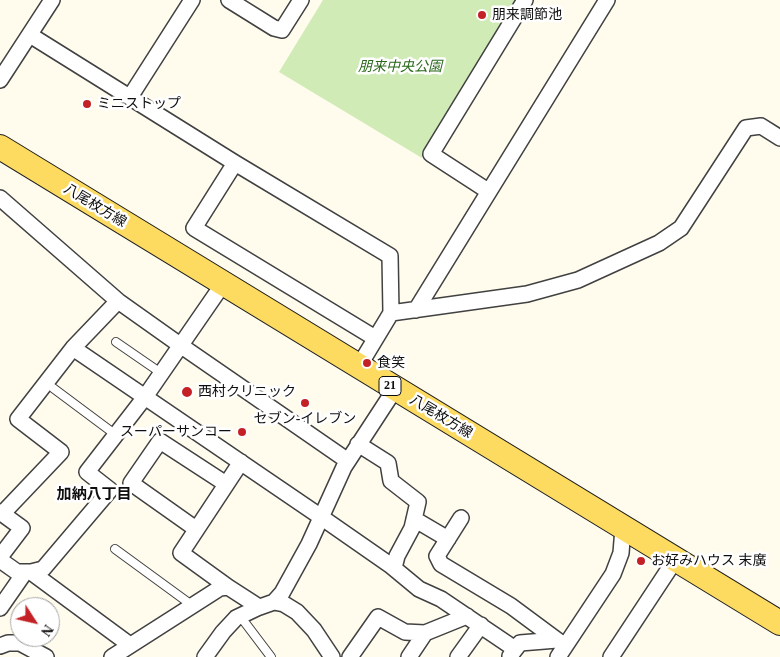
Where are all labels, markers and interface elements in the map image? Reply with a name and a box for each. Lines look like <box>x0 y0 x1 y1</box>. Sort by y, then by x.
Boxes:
place label: 朋来調節池 <box>492 7 562 23</box>
marker: 朋来調節池 <box>476 9 488 21</box>
park label: 朋来中央公園 <box>358 59 442 75</box>
place label: ミニストップ <box>97 96 181 112</box>
marker: ミニストップ <box>81 98 93 110</box>
street label: 八尾枚方線 <box>61 181 129 231</box>
place label: 食笑 <box>377 355 405 371</box>
marker: 食笑 <box>361 357 373 369</box>
road number: 21 <box>379 376 401 396</box>
place label: 西村クリニック <box>198 384 296 400</box>
marker: 西村クリニック <box>180 385 194 399</box>
street label: 八尾枚方線 <box>407 392 475 442</box>
marker: セブン-イレブン <box>299 397 311 409</box>
place label: セブン-イレブン <box>254 411 356 427</box>
place label: スーパーサンコー <box>120 424 232 440</box>
marker: スーパーサンコー <box>236 426 248 438</box>
district label: 加納八丁目 <box>57 486 131 504</box>
place label: お好みハウス 末廣 <box>651 553 766 569</box>
marker: お好みハウス 末廣 <box>635 555 647 567</box>
north arrow <box>10 597 60 647</box>
text: N <box>38 622 56 639</box>

